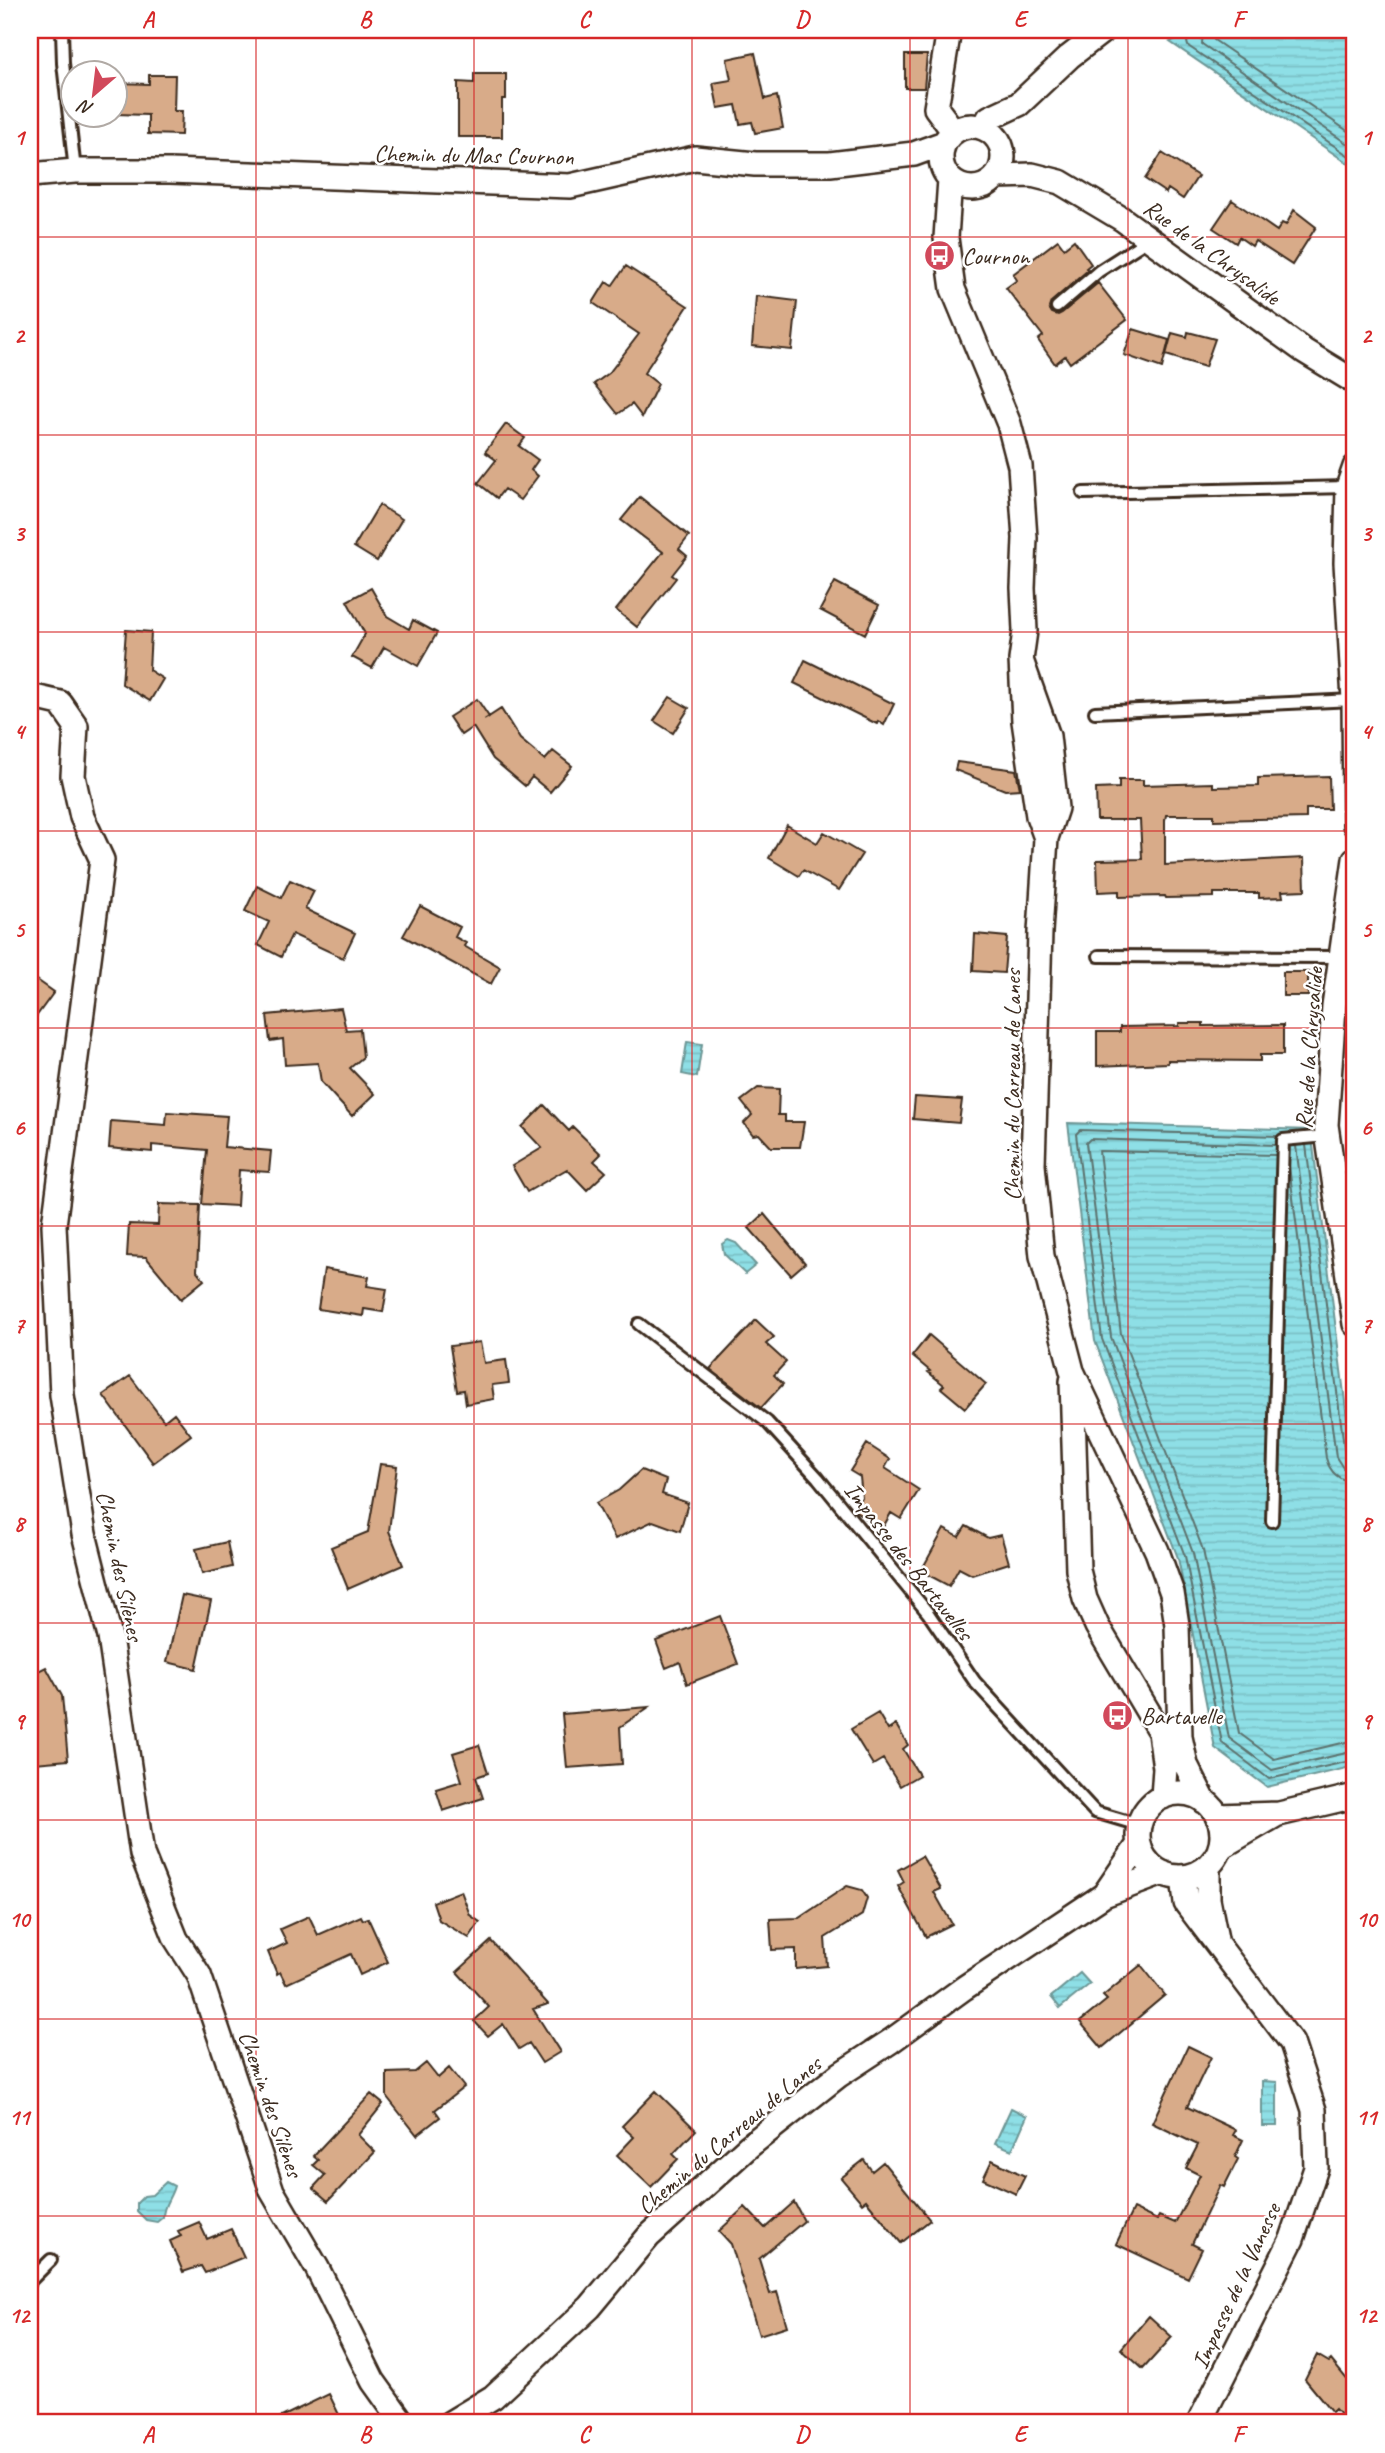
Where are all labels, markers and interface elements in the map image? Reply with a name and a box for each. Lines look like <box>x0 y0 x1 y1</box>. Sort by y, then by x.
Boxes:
text: A <box>142 5 156 34</box>
text: B <box>359 5 373 34</box>
text: C <box>579 5 593 34</box>
text: D <box>795 5 811 34</box>
text: E <box>1014 5 1030 34</box>
text: F <box>1233 5 1249 34</box>
north arrow <box>60 60 130 130</box>
text: N <box>73 93 97 121</box>
text: 1 <box>14 123 27 152</box>
text: 1 <box>1361 123 1374 152</box>
street label: Chemin du Mas Cournon <box>374 138 574 172</box>
street label: Rue de la Chrysalide <box>1138 192 1288 313</box>
bus stop icon: Cournon <box>922 239 956 273</box>
place label: Cournon <box>962 241 1031 271</box>
text: 2 <box>14 321 27 350</box>
text: 2 <box>1361 321 1374 350</box>
text: 3 <box>14 519 27 548</box>
text: 3 <box>1361 519 1374 548</box>
text: 4 <box>14 717 27 746</box>
text: 4 <box>1361 717 1374 746</box>
text: 5 <box>14 915 26 944</box>
text: 5 <box>1361 915 1373 944</box>
street label: Rue de la Chrysalide <box>1288 964 1330 1130</box>
street label: Chemin du Carreau de Lanes <box>997 967 1027 1201</box>
text: 6 <box>14 1113 27 1142</box>
text: 6 <box>1361 1113 1374 1142</box>
text: 7 <box>14 1311 27 1340</box>
text: 7 <box>1361 1311 1374 1340</box>
street label: Impasse des Bartavelles <box>838 1476 981 1648</box>
street label: Chemin des Silènes <box>89 1488 151 1645</box>
text: 8 <box>14 1509 27 1538</box>
text: 8 <box>1361 1509 1374 1538</box>
bus stop icon: Bartavelle <box>1101 1699 1135 1733</box>
place label: Bartavelle <box>1141 1701 1224 1731</box>
text: 9 <box>14 1707 27 1736</box>
text: 9 <box>1361 1707 1374 1736</box>
text: 10 <box>9 1905 32 1934</box>
text: 10 <box>1356 1905 1379 1934</box>
street label: Chemin des Silènes <box>232 2027 311 2183</box>
street label: Chemin du Carreau de Lanes <box>631 2048 829 2221</box>
text: 11 <box>9 2103 32 2132</box>
text: 11 <box>1356 2103 1379 2132</box>
street label: Impasse de la Vanesse <box>1185 2197 1288 2373</box>
text: 12 <box>9 2301 32 2330</box>
text: 12 <box>1356 2301 1379 2330</box>
text: A <box>142 2420 156 2449</box>
text: B <box>359 2420 373 2449</box>
text: C <box>579 2420 593 2449</box>
text: D <box>795 2420 811 2449</box>
text: E <box>1014 2420 1030 2449</box>
text: F <box>1233 2420 1249 2449</box>

